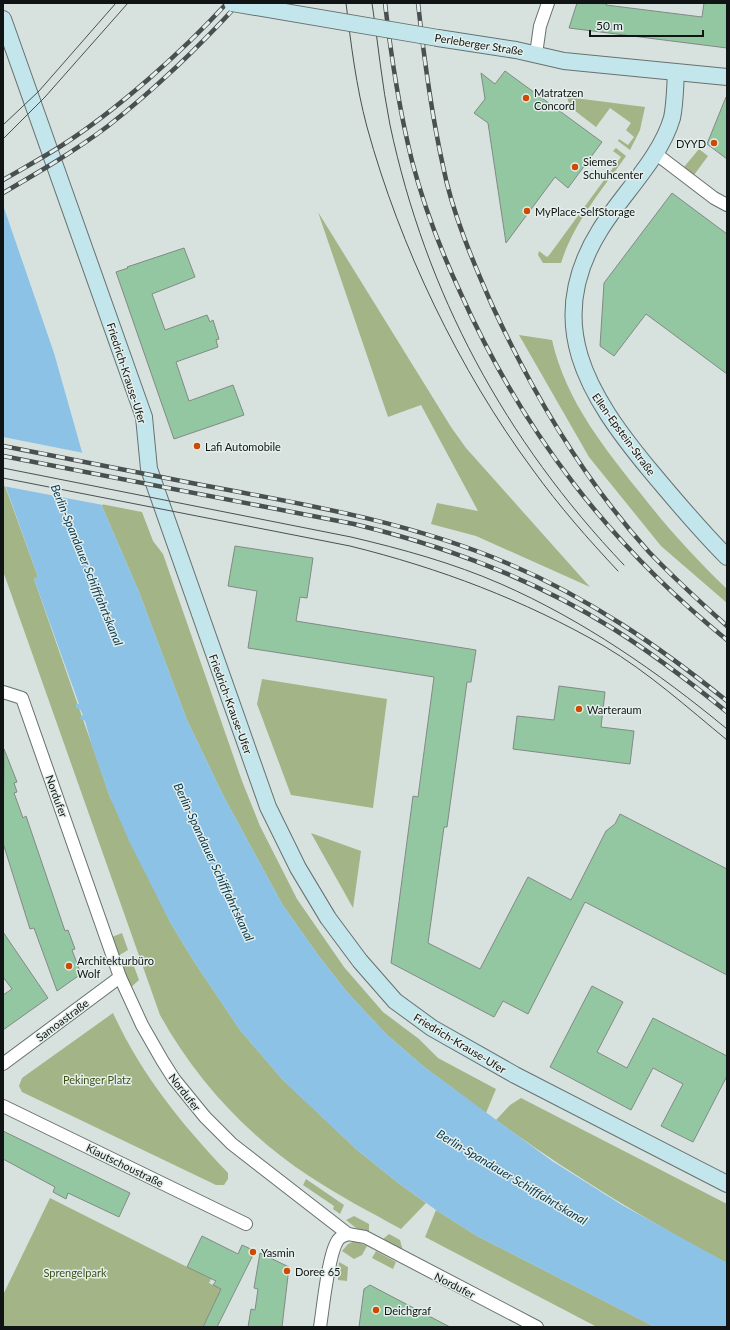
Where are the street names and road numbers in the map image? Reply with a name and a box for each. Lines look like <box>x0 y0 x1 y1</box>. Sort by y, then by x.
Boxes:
street label: Perleberger Straße <box>434 31 524 57</box>
street label: Friedrich-Krause-Ufer <box>105 321 149 425</box>
street label: Ellen-Epstein-Straße <box>590 390 658 478</box>
street label: Friedrich-Krause-Ufer <box>207 652 255 756</box>
street label: Nordufer <box>43 773 71 819</box>
street label: Samoastraße <box>33 996 91 1044</box>
street label: Friedrich-Krause-Ufer <box>411 1010 509 1076</box>
street label: Nordufer <box>166 1071 204 1113</box>
street label: Kiautschoustraße <box>84 1141 166 1189</box>
street label: Nordufer <box>432 1269 478 1301</box>

